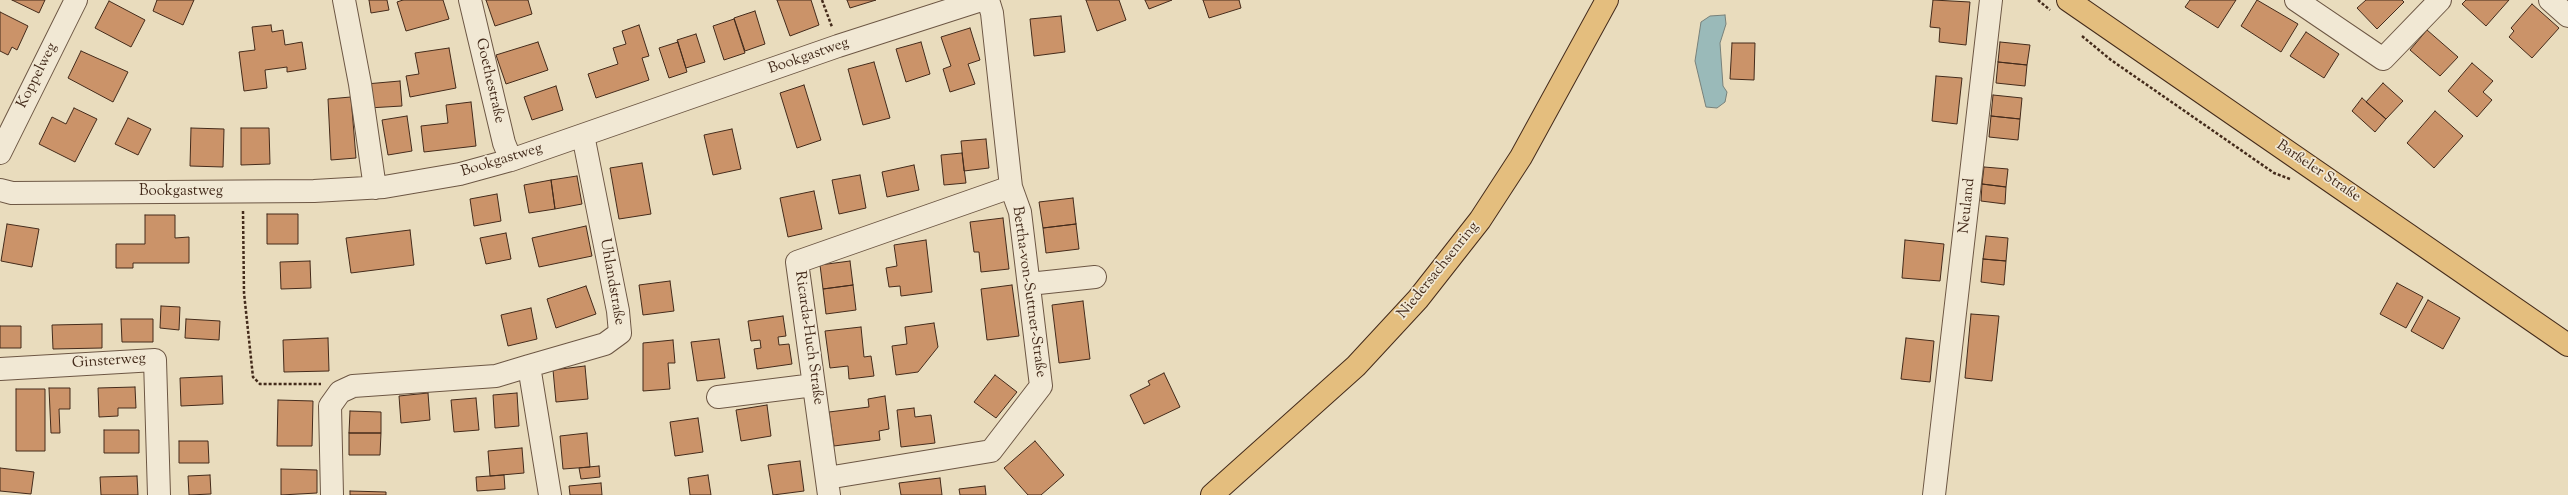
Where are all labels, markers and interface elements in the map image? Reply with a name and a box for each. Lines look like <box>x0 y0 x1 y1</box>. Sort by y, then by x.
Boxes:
street label: Bookgastweg <box>766 35 852 79</box>
street label: Goethestraße <box>470 37 508 125</box>
street label: Koppelweg <box>14 40 62 112</box>
street label: Barßeler Straße <box>2272 137 2364 207</box>
street label: Bookgastweg <box>459 140 545 182</box>
street label: Neuland <box>1956 177 1980 235</box>
street label: Bookgastweg <box>139 183 223 201</box>
street label: Bertha-von-Suttner-Straße <box>1007 205 1049 379</box>
street label: Niedersachsenring <box>1394 219 1484 323</box>
street label: Uhlandstraße <box>595 237 627 327</box>
street label: Ricarda-Huch Straße <box>790 270 826 406</box>
street label: Ginsterweg <box>71 350 147 374</box>

